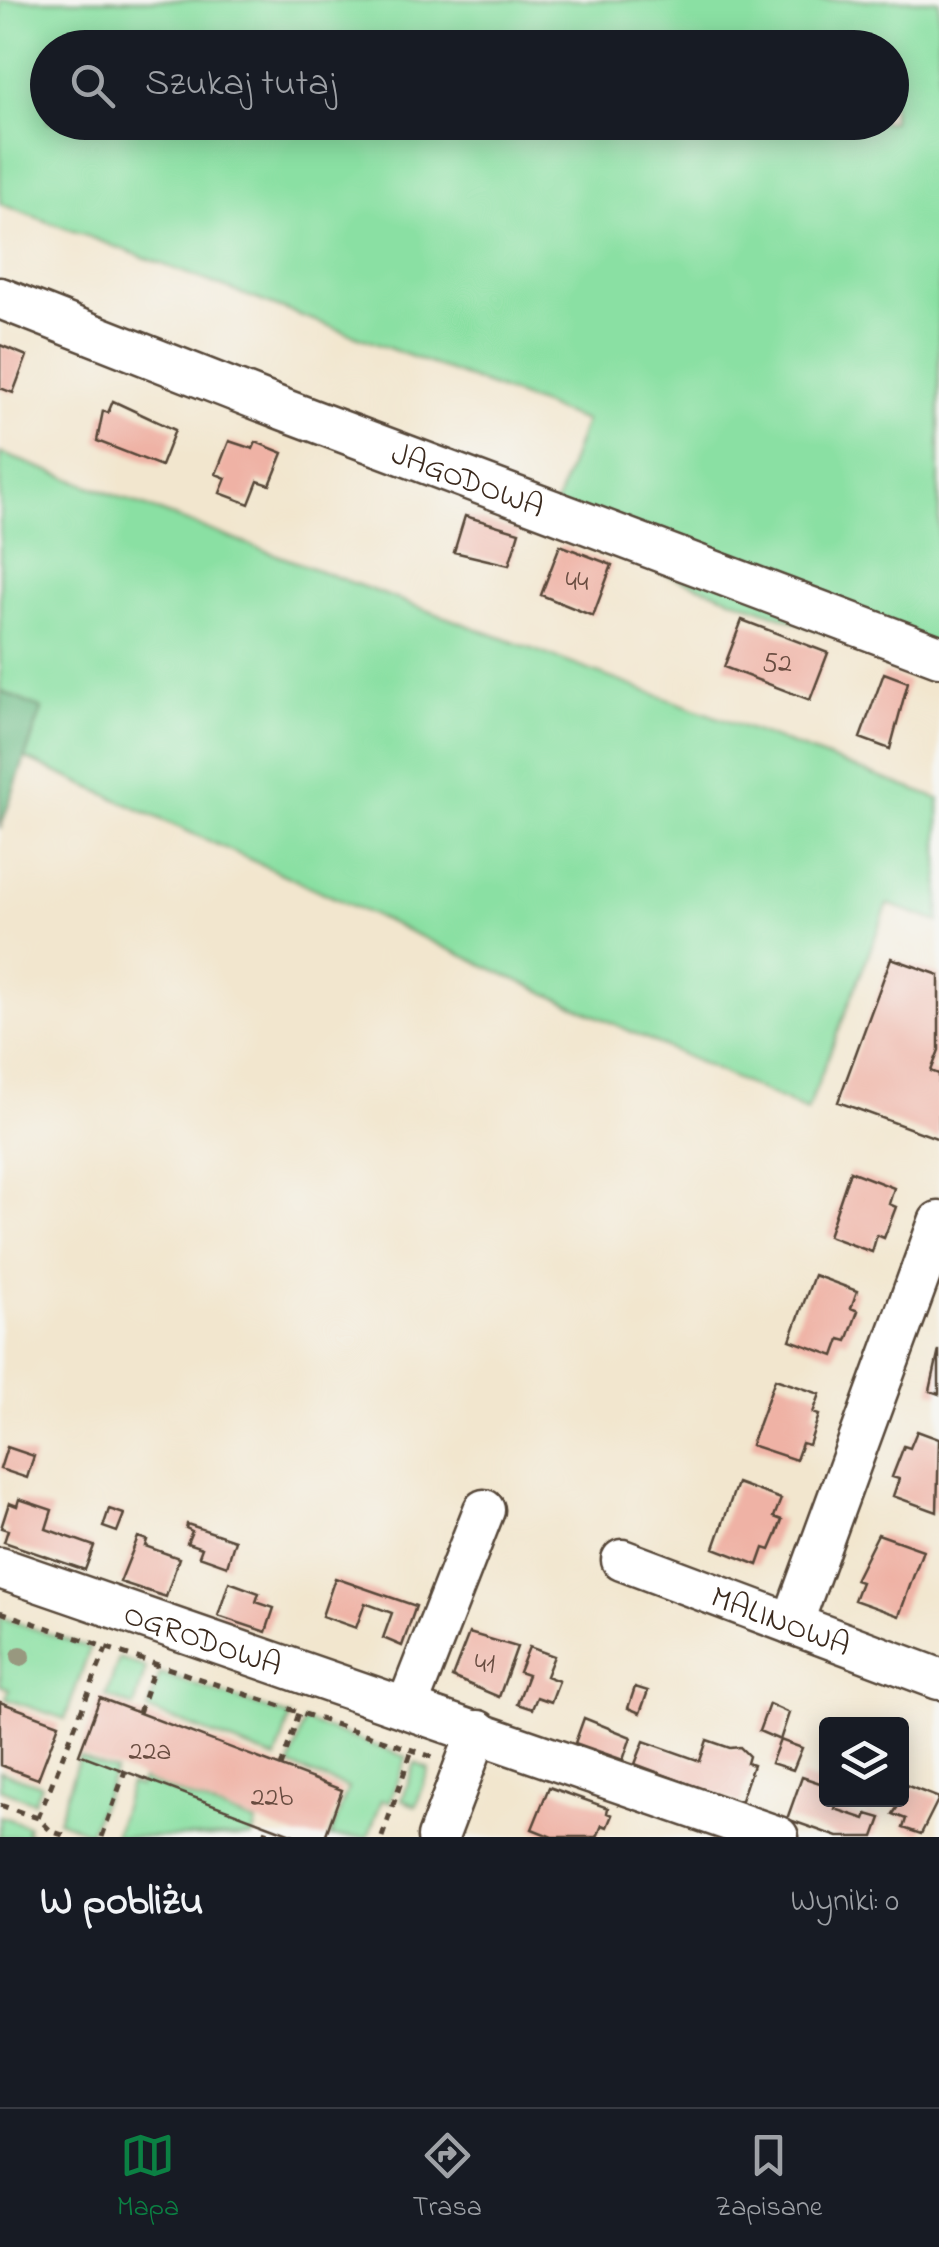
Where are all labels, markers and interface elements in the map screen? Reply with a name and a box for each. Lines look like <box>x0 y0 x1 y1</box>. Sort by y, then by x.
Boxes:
search box <box>30 30 909 140</box>
text: Szukaj tutaj <box>145 57 336 113</box>
icon: search <box>65 58 120 113</box>
street label: JAGODOWA <box>384 432 550 532</box>
house number: 44 <box>565 563 589 604</box>
house number: 52 <box>762 644 792 685</box>
street label: MALINOWA <box>703 1575 856 1671</box>
street label: OGRODOWA <box>117 1592 288 1691</box>
house number: 41 <box>475 1645 495 1686</box>
map controls <box>819 1717 909 1807</box>
button: layers <box>819 1717 909 1807</box>
house number: 22a <box>129 1732 171 1773</box>
house number: 22b <box>251 1778 294 1819</box>
text: W pobliżu <box>40 1872 204 1933</box>
text: Wyniki: 0 <box>791 1879 899 1926</box>
tab: Mapa <box>117 2128 179 2229</box>
tab: Trasa <box>413 2128 482 2229</box>
tab: Zapisane <box>715 2128 822 2229</box>

